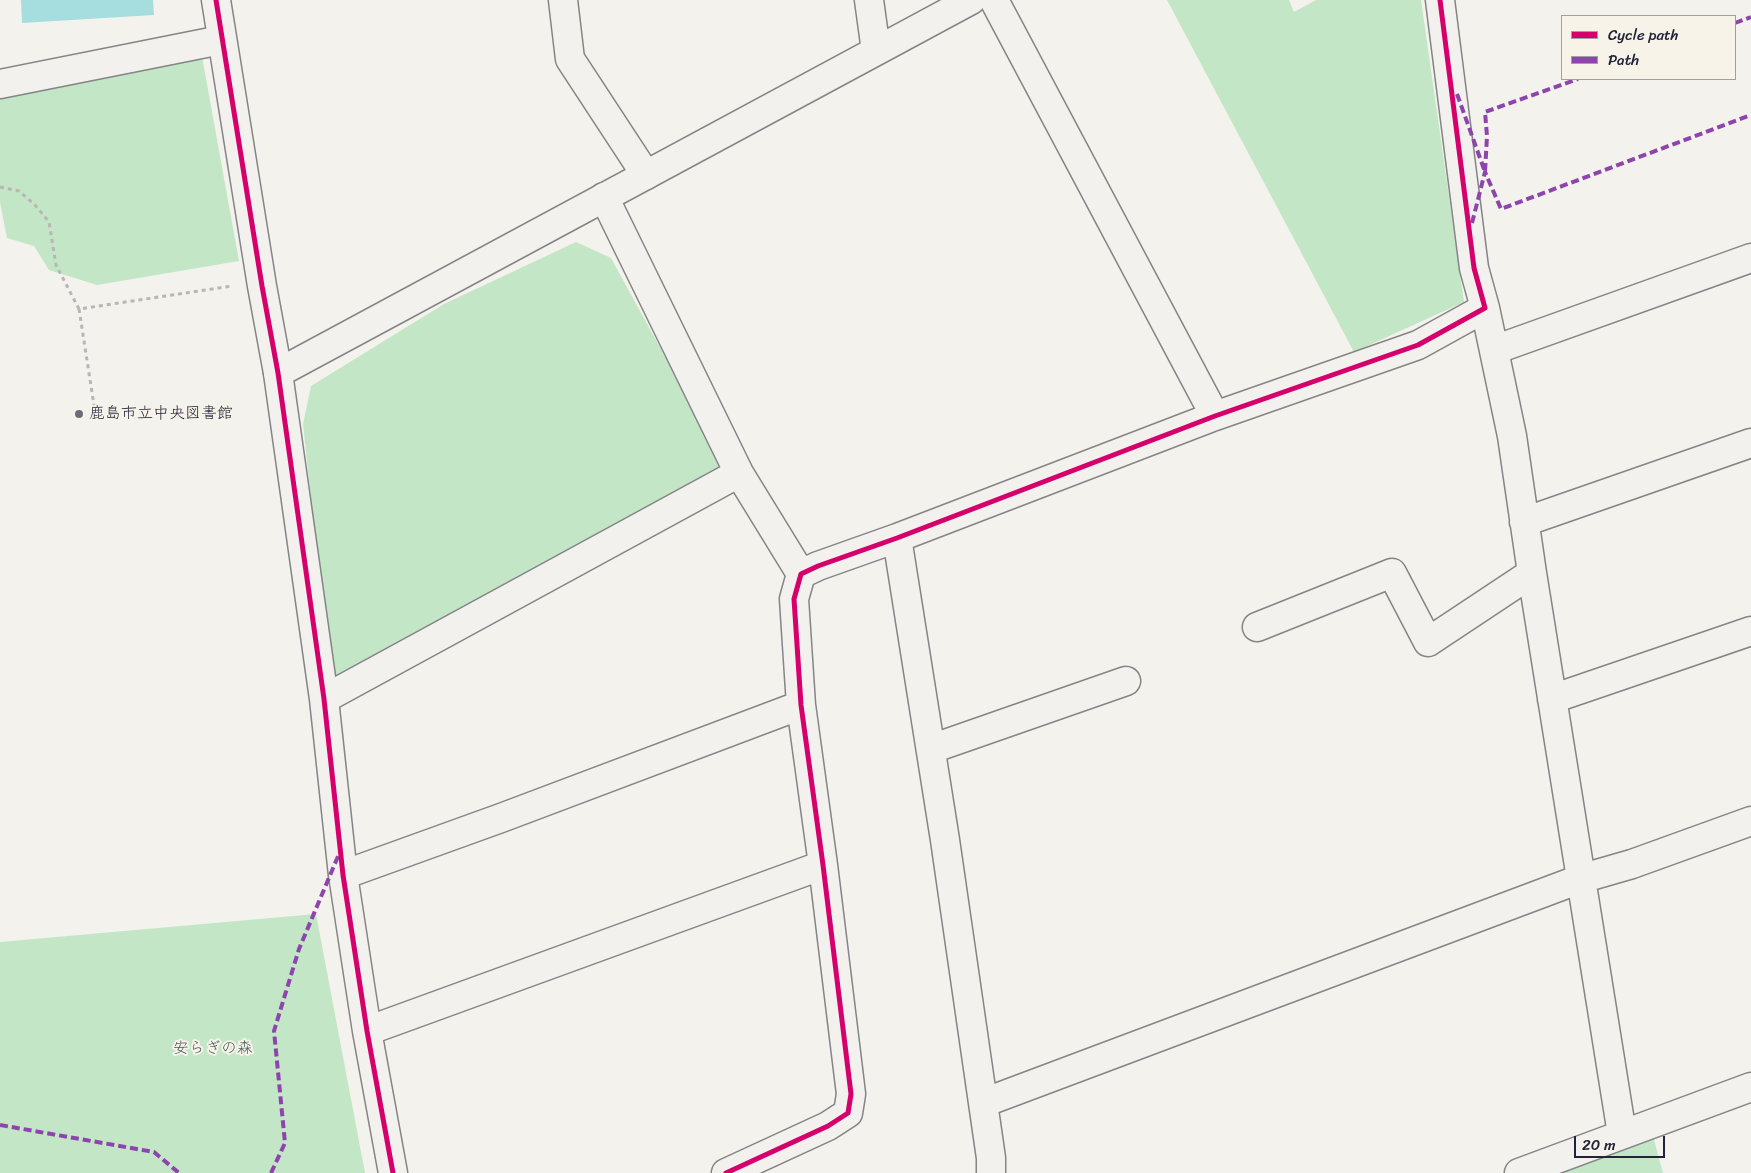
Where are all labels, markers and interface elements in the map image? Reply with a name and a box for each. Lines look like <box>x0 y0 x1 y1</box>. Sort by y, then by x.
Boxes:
legend <box>1561 15 1736 80</box>
text: Cycle path <box>1608 22 1678 48</box>
text: Path <box>1608 47 1639 73</box>
place label: 鹿島市立中央図書館 <box>89 404 233 424</box>
marker: 鹿島市立中央図書館 <box>73 408 85 420</box>
park label: 安らぎの森 <box>173 1039 253 1059</box>
scale bar <box>1576 1126 1667 1158</box>
text: 20 m <box>1582 1132 1616 1158</box>

